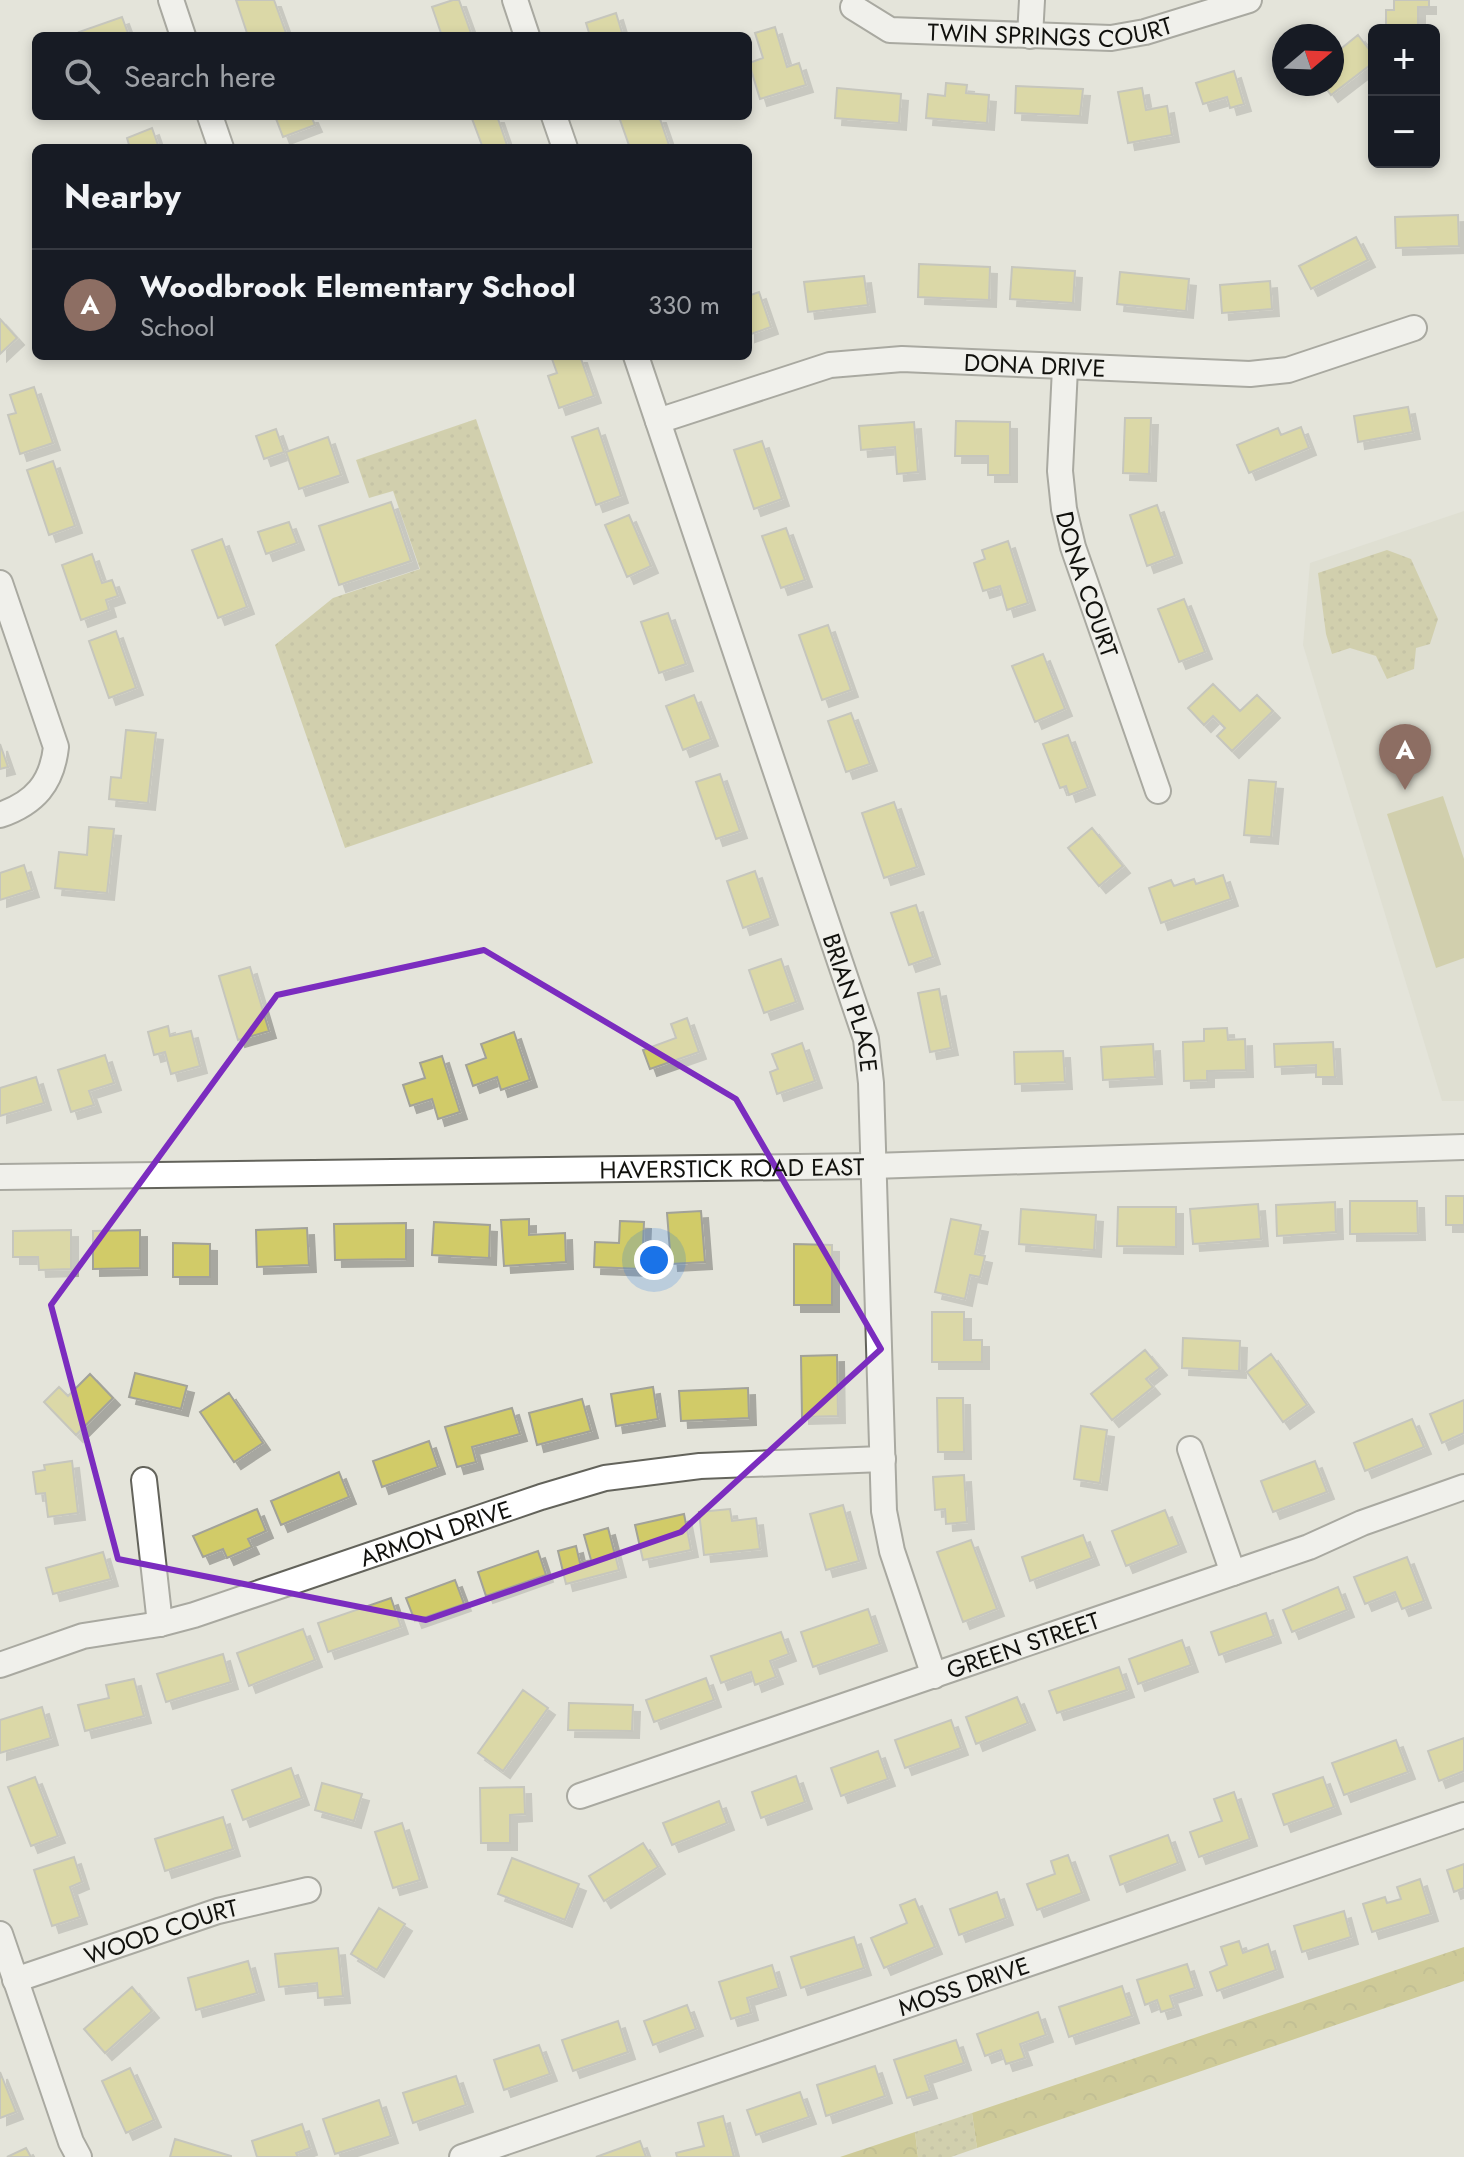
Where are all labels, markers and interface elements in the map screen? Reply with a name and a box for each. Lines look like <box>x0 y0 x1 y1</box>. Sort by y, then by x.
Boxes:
street label: TWIN SPRINGS COURT <box>927 7 1177 56</box>
north arrow <box>1272 24 1344 96</box>
map controls <box>1368 24 1440 168</box>
button: + <box>1368 24 1440 96</box>
search box <box>32 32 752 120</box>
icon: search <box>60 54 104 98</box>
text: Search here <box>124 55 276 98</box>
button: − <box>1368 96 1440 168</box>
text: Nearby <box>64 172 181 221</box>
text: Woodbrook Elementary School <box>140 265 576 308</box>
text: A <box>80 286 100 324</box>
text: 330 m <box>648 286 720 324</box>
text: School <box>140 308 215 346</box>
street label: DONA DRIVE <box>963 344 1106 385</box>
street label: DONA COURT <box>1048 508 1128 662</box>
pin: A <box>1379 724 1431 790</box>
street label: BRIAN PLACE <box>814 929 887 1074</box>
street label: HAVERSTICK ROAD EAST <box>599 1149 865 1187</box>
your location <box>634 1240 674 1280</box>
street label: ARMON DRIVE <box>355 1491 516 1575</box>
street label: GREEN STREET <box>942 1602 1104 1687</box>
street label: WOOD COURT <box>79 1890 241 1973</box>
street label: MOSS DRIVE <box>893 1947 1034 2024</box>

